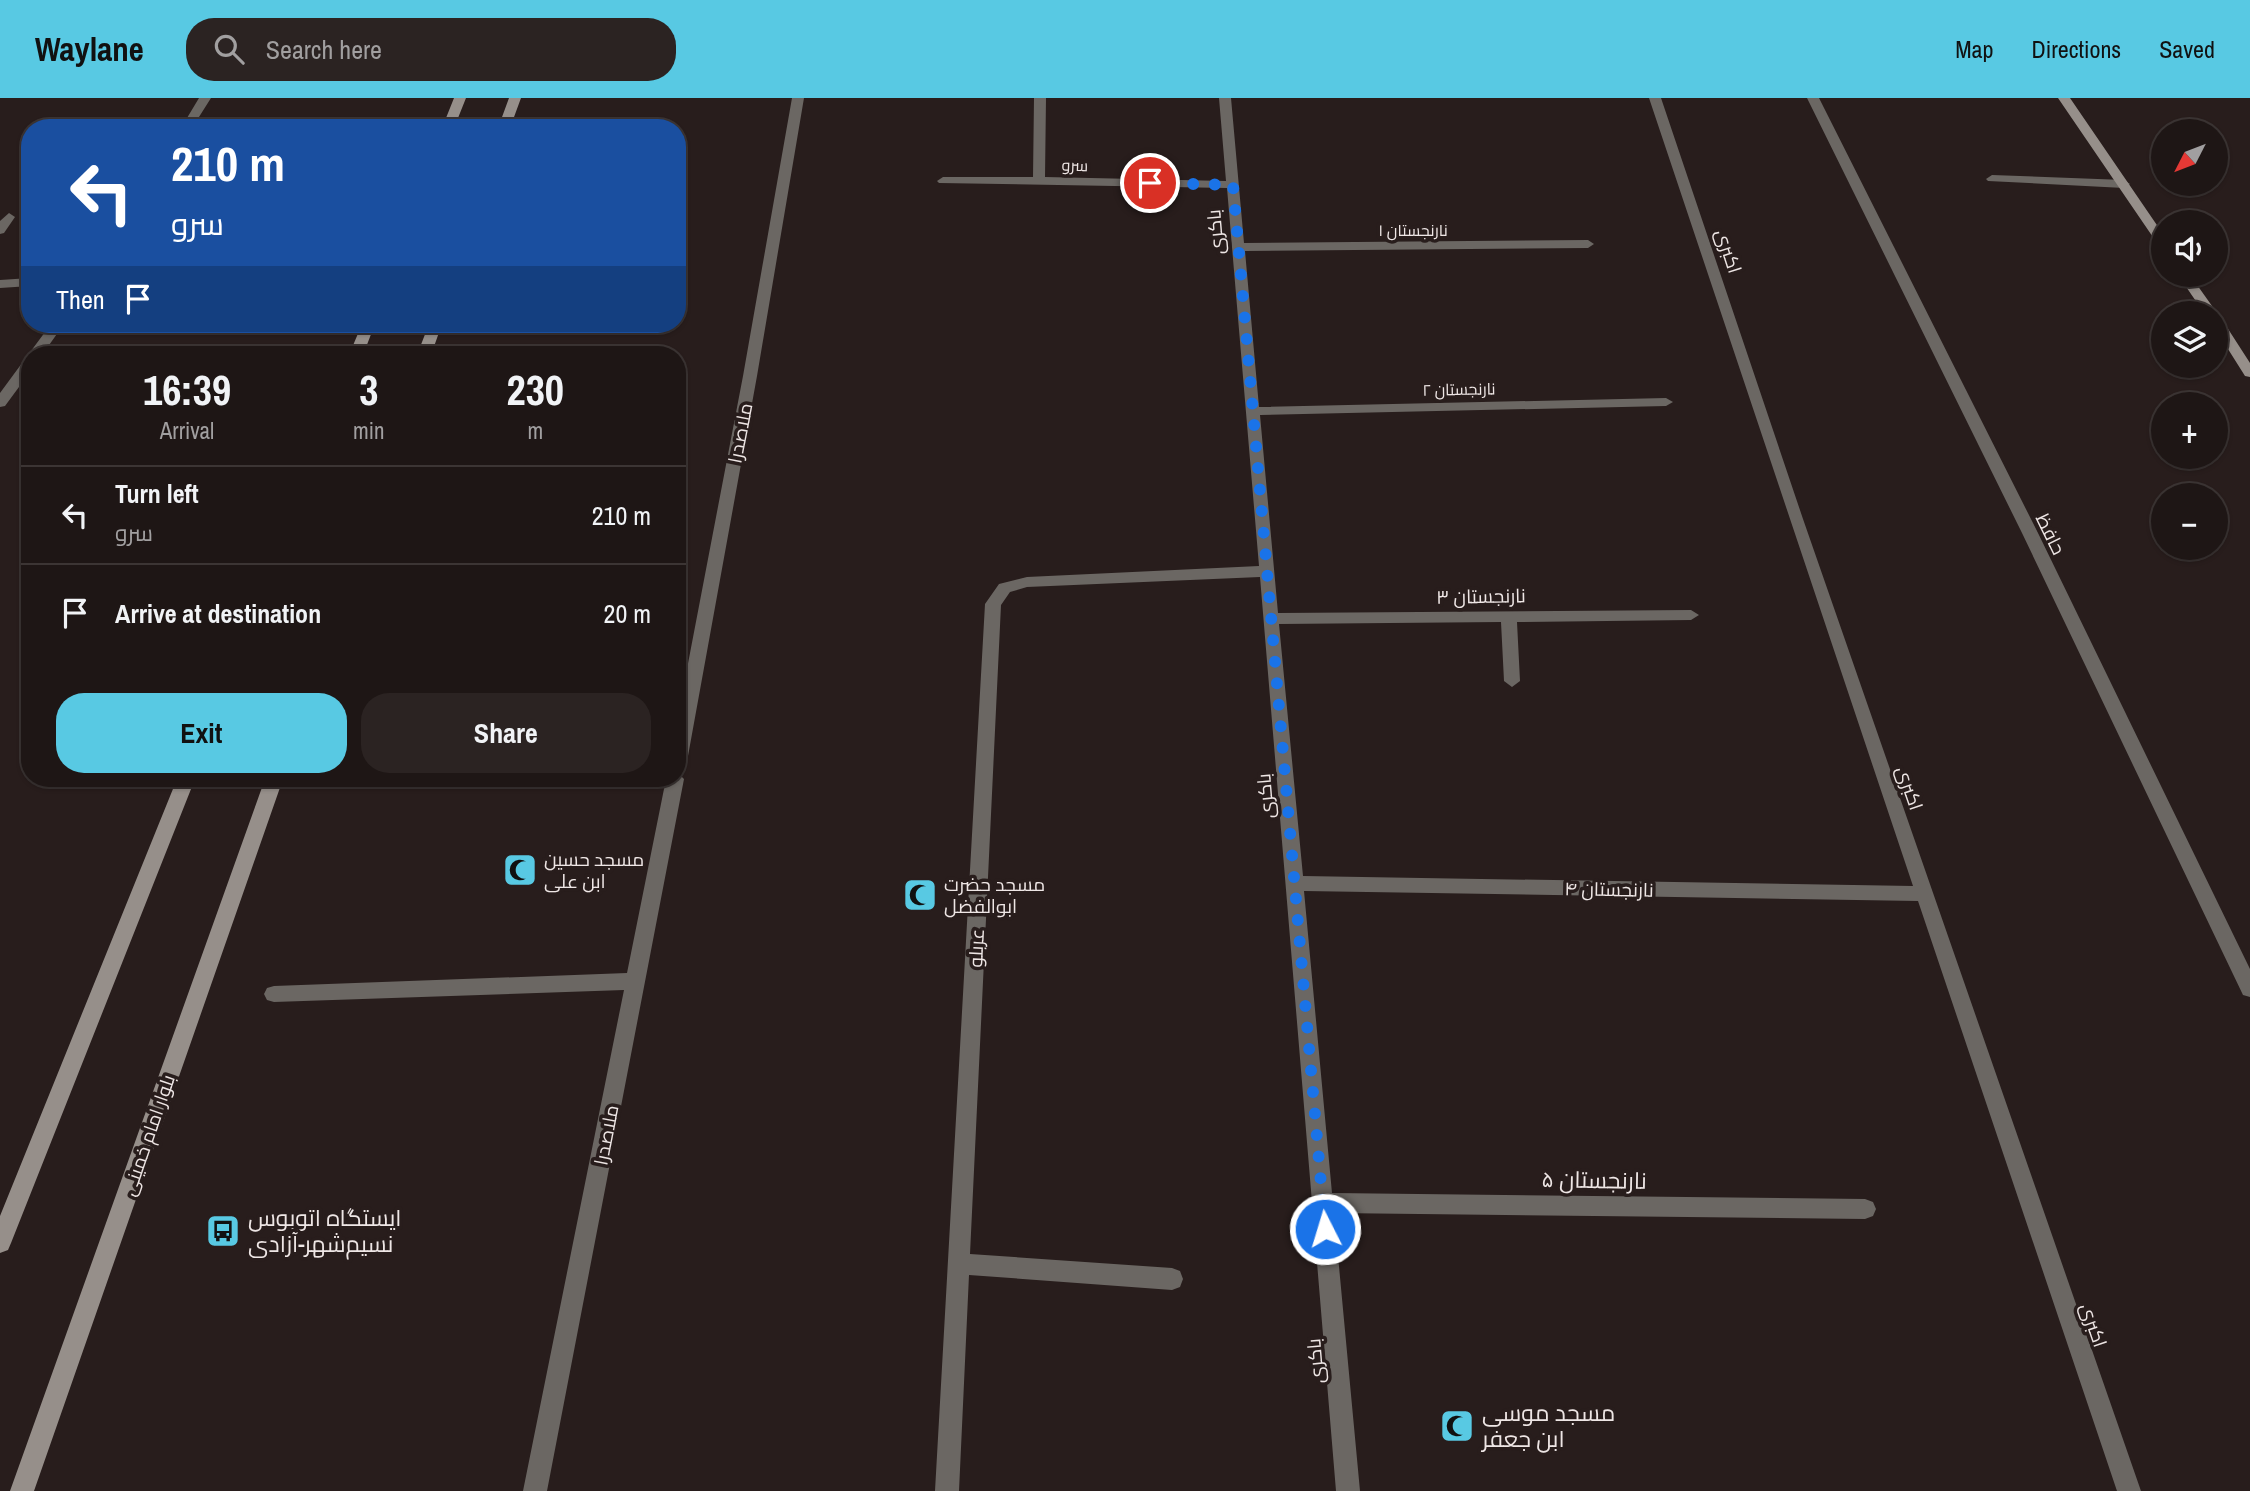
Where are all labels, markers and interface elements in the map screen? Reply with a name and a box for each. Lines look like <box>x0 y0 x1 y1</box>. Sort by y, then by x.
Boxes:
search box <box>186 18 676 81</box>
text: Waylane <box>35 27 144 71</box>
icon: search <box>210 30 248 68</box>
text: Search here <box>266 32 382 67</box>
text: Map <box>1955 33 1993 65</box>
text: Directions <box>2031 33 2121 65</box>
text: Saved <box>2159 33 2215 65</box>
north arrow <box>2151 119 2228 196</box>
map controls <box>2151 119 2228 560</box>
text: 210 m <box>171 130 285 196</box>
icon: left <box>56 147 147 238</box>
pin <box>1120 153 1180 213</box>
street label: سرو <box>1061 154 1089 176</box>
icon: arrive <box>1131 164 1169 202</box>
text: سرو <box>171 202 224 245</box>
street label: باکری <box>1200 208 1230 256</box>
button: sound <box>2151 210 2228 287</box>
street label: نارنجستان ۱ <box>1378 219 1448 241</box>
street label: اکبری <box>1710 225 1748 277</box>
icon: arrive <box>119 280 157 318</box>
text: Then <box>56 282 105 317</box>
button: layers <box>2151 301 2228 378</box>
text: 16:39 <box>143 362 231 418</box>
text: 3 <box>359 362 378 418</box>
text: 230 <box>507 362 564 418</box>
street label: نارنجستان ۲ <box>1422 377 1496 401</box>
button: + <box>2151 392 2228 469</box>
street label: ملاصدرا <box>721 401 759 465</box>
text: Arrival <box>160 415 214 446</box>
text: min <box>353 415 385 446</box>
text: m <box>527 415 543 446</box>
text: Turn left <box>115 476 199 511</box>
button: − <box>2151 483 2228 560</box>
icon: left <box>56 496 94 534</box>
text: 210 m <box>592 498 651 533</box>
street label: حافظ <box>2030 509 2072 559</box>
text: سرو <box>115 517 153 548</box>
street label: نارنجستان ۳ <box>1436 582 1526 610</box>
icon: arrive <box>56 594 94 632</box>
text: Arrive at destination <box>115 596 321 631</box>
text: 20 m <box>604 596 651 631</box>
button: Exit <box>56 693 347 773</box>
button: Share <box>361 693 651 773</box>
street label: اکبری <box>1890 762 1930 814</box>
street label: باکری <box>1250 772 1280 820</box>
place label: مسجد حسین ابن علی <box>544 846 644 894</box>
mosque icon: مسجد حسین ابن علی <box>501 851 539 889</box>
place label: مسجد حضرت ابوالفضل <box>944 871 1045 919</box>
street label: نارنجستان ۴ <box>1564 875 1654 903</box>
mosque icon: مسجد حضرت ابوالفضل <box>901 876 939 914</box>
street label: عربلو <box>962 928 990 968</box>
street label: بلوار امام خمینی <box>115 1071 182 1200</box>
street label: ملاصدرا <box>587 1103 625 1167</box>
street label: نارنجستان ۵ <box>1541 1163 1647 1196</box>
position arrow <box>1288 1192 1362 1266</box>
place label: ایستگاه اتوبوس نسیم‌شهر-آزادی <box>248 1202 402 1260</box>
bus stop icon: ایستگاه اتوبوس نسیم‌شهر-آزادی <box>204 1212 242 1250</box>
street label: اکبری <box>2074 1299 2114 1351</box>
street label: باکری <box>1300 1337 1330 1385</box>
place label: مسجد موسی ابن جعفر <box>1480 1397 1615 1454</box>
mosque icon: مسجد موسی ابن جعفر <box>1438 1407 1476 1445</box>

